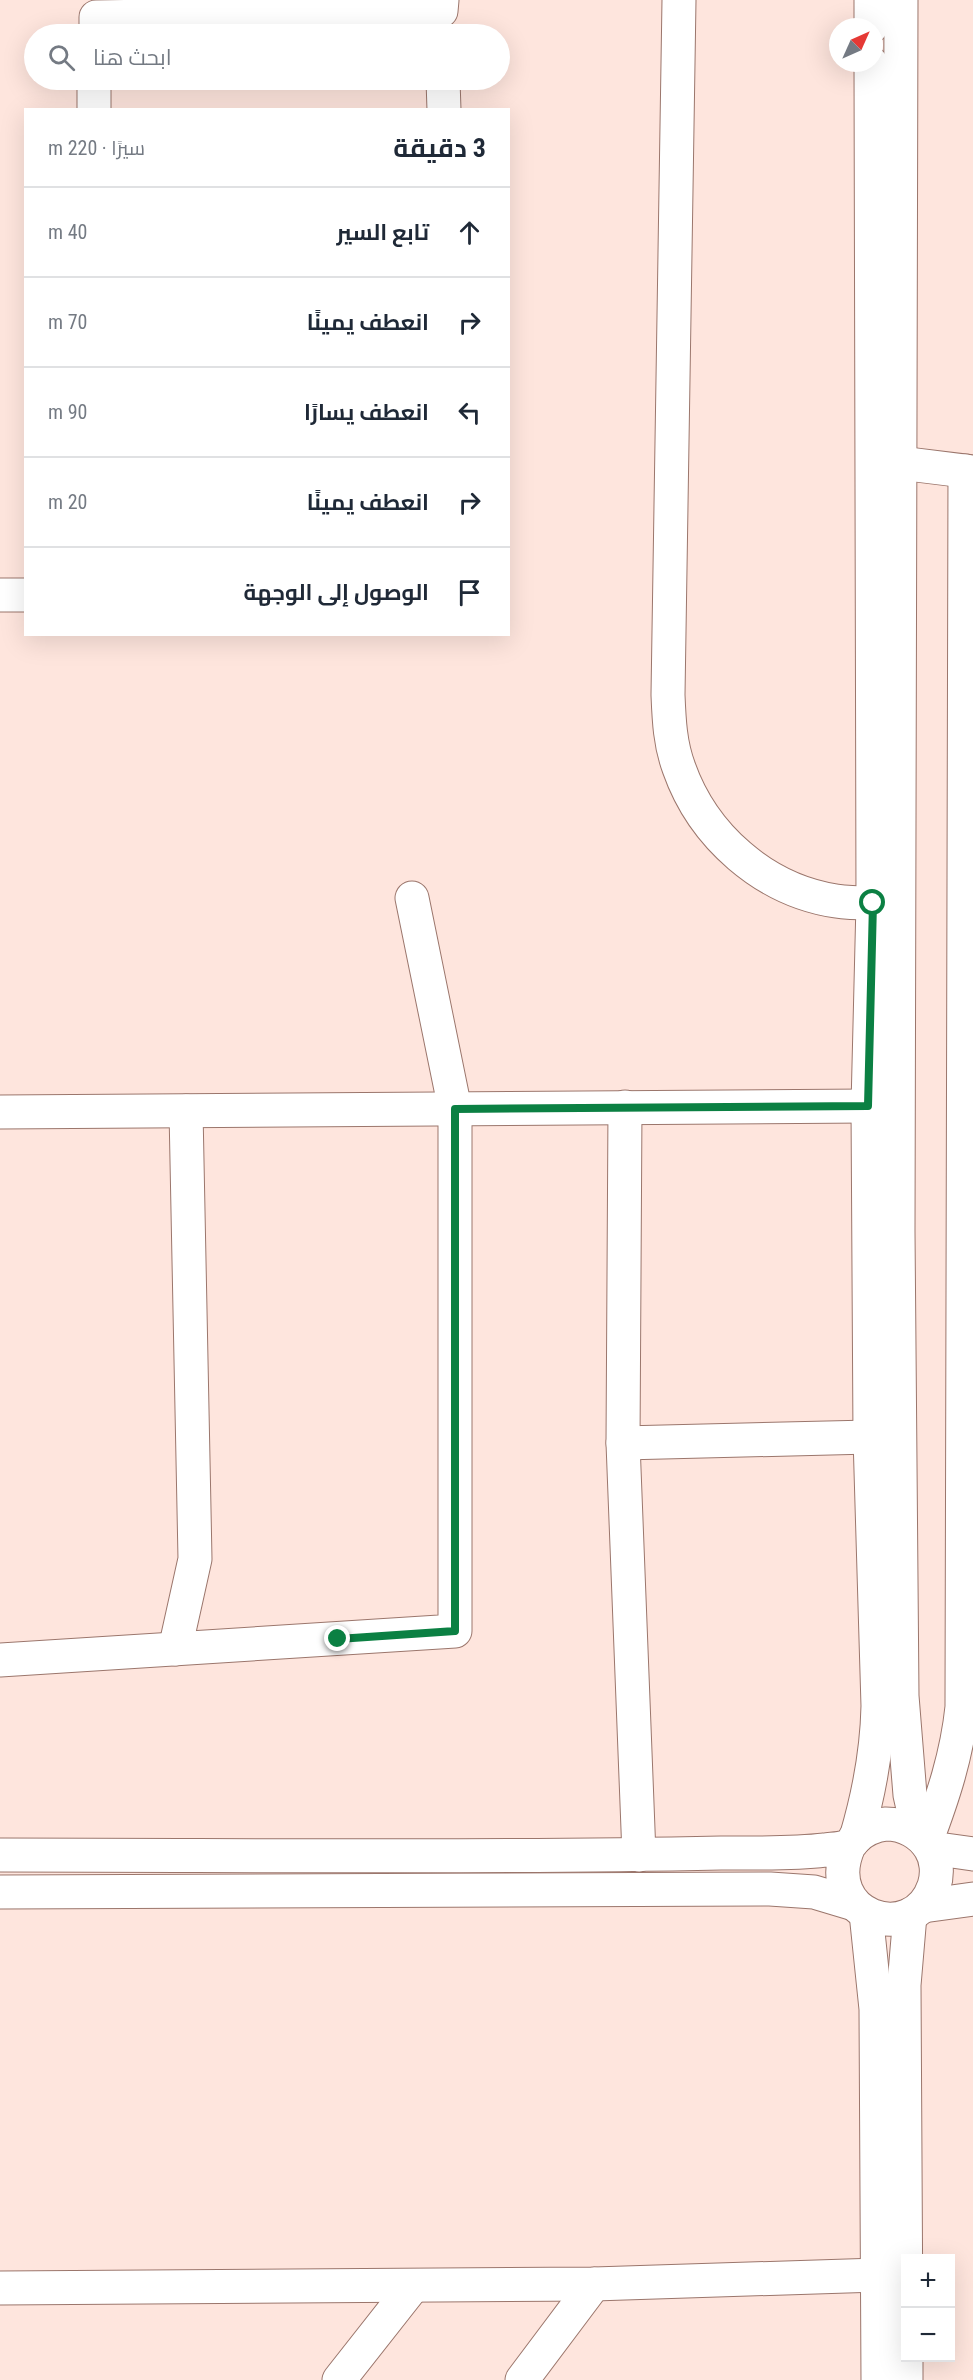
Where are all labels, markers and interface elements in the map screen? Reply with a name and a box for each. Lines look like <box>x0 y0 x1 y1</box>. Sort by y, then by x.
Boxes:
north arrow <box>829 18 883 72</box>
search box <box>24 24 510 90</box>
icon: search <box>45 41 78 74</box>
text: ابحث هنا <box>93 45 172 70</box>
text: 3 دقيقة <box>393 133 486 163</box>
text: سيرًا · 220 m <box>48 136 145 160</box>
icon: ahead <box>453 216 486 249</box>
text: 40 m <box>48 220 87 244</box>
text: تابع السير <box>336 220 429 245</box>
icon: right <box>453 306 486 339</box>
text: 70 m <box>48 310 87 334</box>
text: انعطف يمينًا <box>307 310 429 335</box>
icon: left <box>453 396 486 429</box>
text: 90 m <box>48 400 87 424</box>
text: انعطف يسارًا <box>304 400 429 425</box>
icon: right <box>453 486 486 519</box>
text: 20 m <box>48 490 87 514</box>
text: انعطف يمينًا <box>307 490 429 515</box>
icon: arrive <box>453 576 486 609</box>
text: الوصول إلى الوجهة <box>244 580 429 605</box>
route start <box>859 889 885 915</box>
route end <box>324 1625 350 1651</box>
map controls <box>901 2254 955 2362</box>
button: + <box>901 2254 955 2308</box>
button: − <box>901 2308 955 2362</box>

